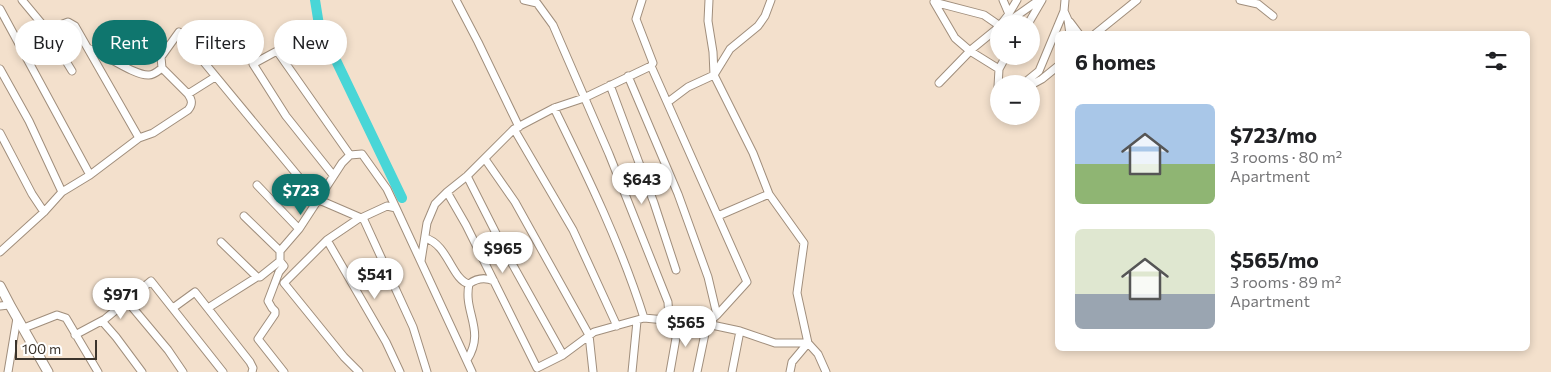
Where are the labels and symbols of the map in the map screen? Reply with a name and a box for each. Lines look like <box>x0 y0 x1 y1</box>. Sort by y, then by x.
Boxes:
pin: $643 <box>612 162 672 205</box>
pin: $723 <box>271 174 331 216</box>
pin: $965 <box>473 232 533 274</box>
pin: $541 <box>345 258 405 300</box>
pin: $971 <box>91 278 151 320</box>
pin: $565 <box>656 306 716 348</box>
scale bar <box>15 337 98 360</box>

